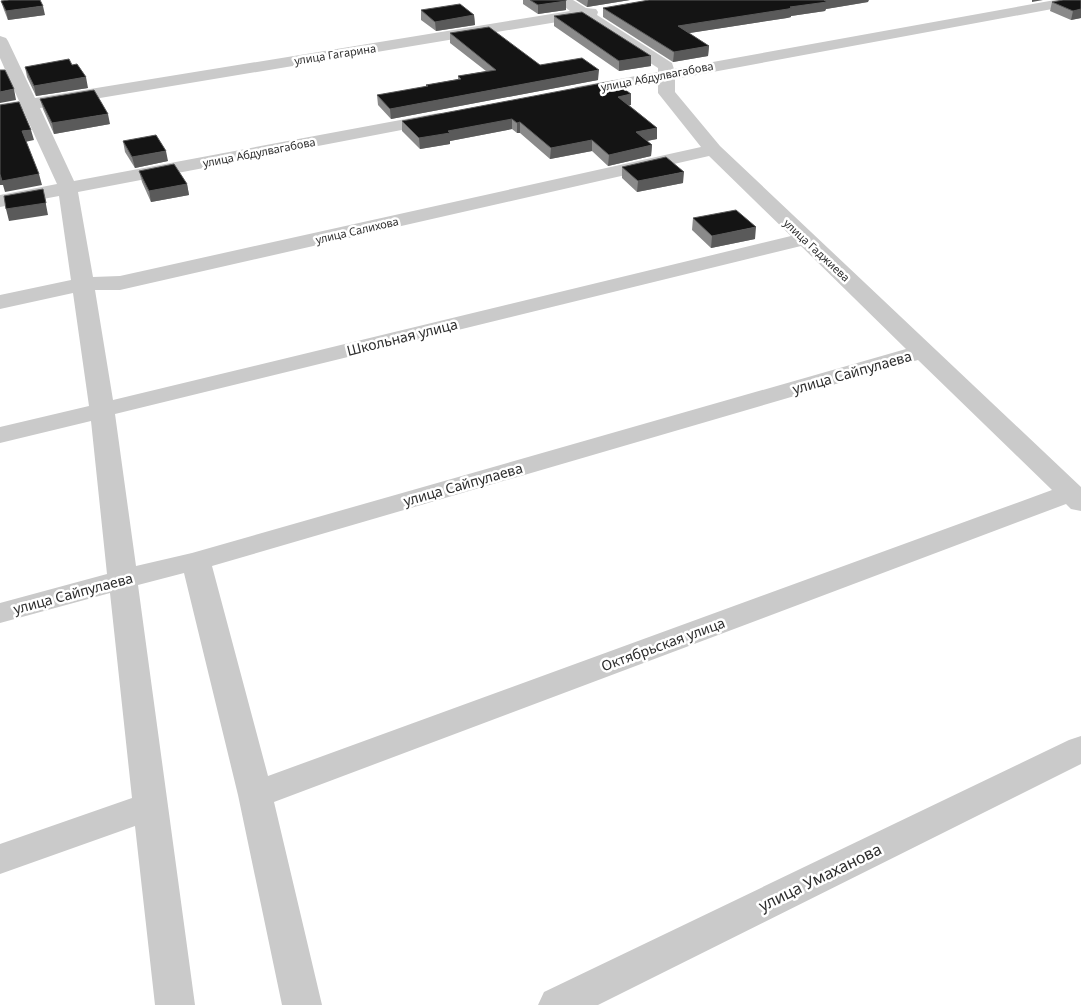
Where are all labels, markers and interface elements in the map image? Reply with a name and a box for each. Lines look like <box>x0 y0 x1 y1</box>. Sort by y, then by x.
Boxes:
street label: улица Гагарина <box>293 40 377 68</box>
street label: улица Абдулвагабова <box>599 58 715 94</box>
street label: улица Абдулвагабова <box>201 134 317 170</box>
street label: улица Салихова <box>314 213 400 247</box>
street label: улица Гаджиева <box>781 215 853 285</box>
street label: Школьная улица <box>345 314 459 360</box>
street label: улица Сайпулаева <box>790 346 914 398</box>
street label: улица Сайпулаева <box>401 458 525 510</box>
street label: улица Сайпулаева <box>11 568 135 618</box>
street label: Октябрьская улица <box>598 613 728 675</box>
street label: улица Умаханова <box>755 838 885 916</box>

